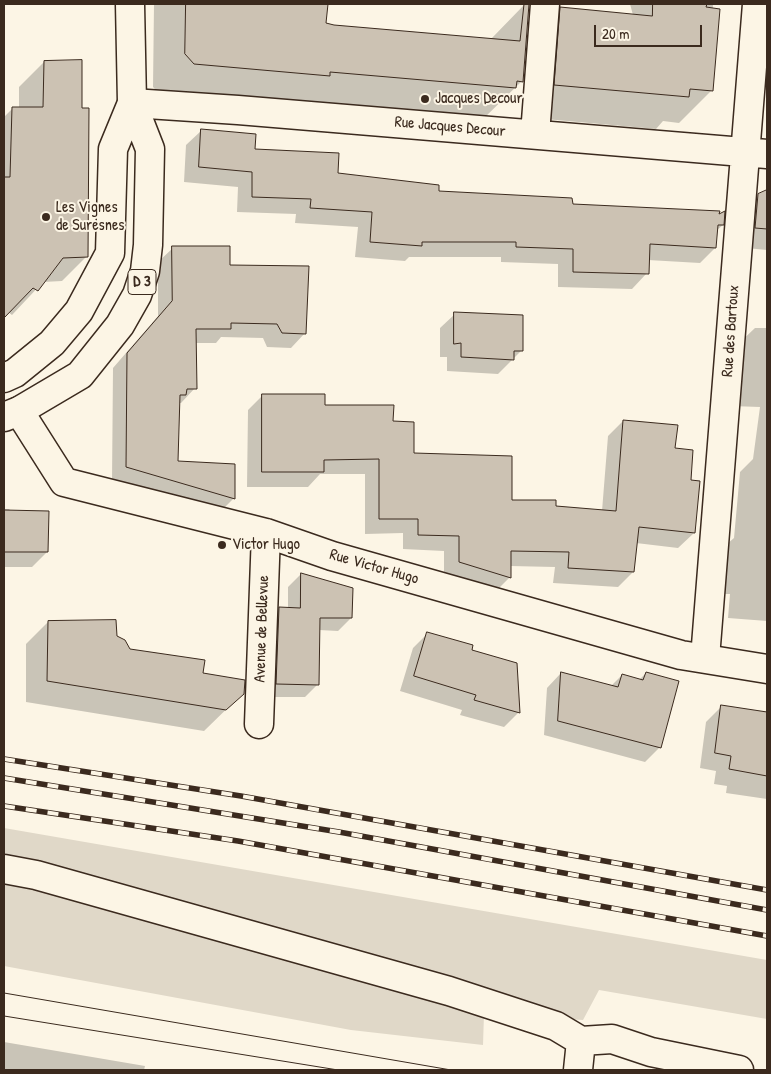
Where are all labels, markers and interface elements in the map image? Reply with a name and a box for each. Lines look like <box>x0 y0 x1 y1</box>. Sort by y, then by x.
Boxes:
scale bar <box>596 15 704 47</box>
text: 20 m <box>602 23 629 44</box>
place label: Jacques Decour <box>435 89 523 109</box>
marker: Jacques Decour <box>419 93 431 105</box>
street label: Rue Jacques Decour <box>394 113 506 141</box>
place label: Les Vignes de Suresnes <box>56 198 124 236</box>
marker: Les Vignes de Suresnes <box>40 211 52 223</box>
road number: D 3 <box>128 270 156 294</box>
street label: Rue des Bartoux <box>718 284 744 378</box>
place label: Victor Hugo <box>232 535 300 555</box>
marker: Victor Hugo <box>216 539 228 551</box>
street label: Rue Victor Hugo <box>327 545 421 589</box>
street label: Avenue de Bellevue <box>251 575 273 683</box>

